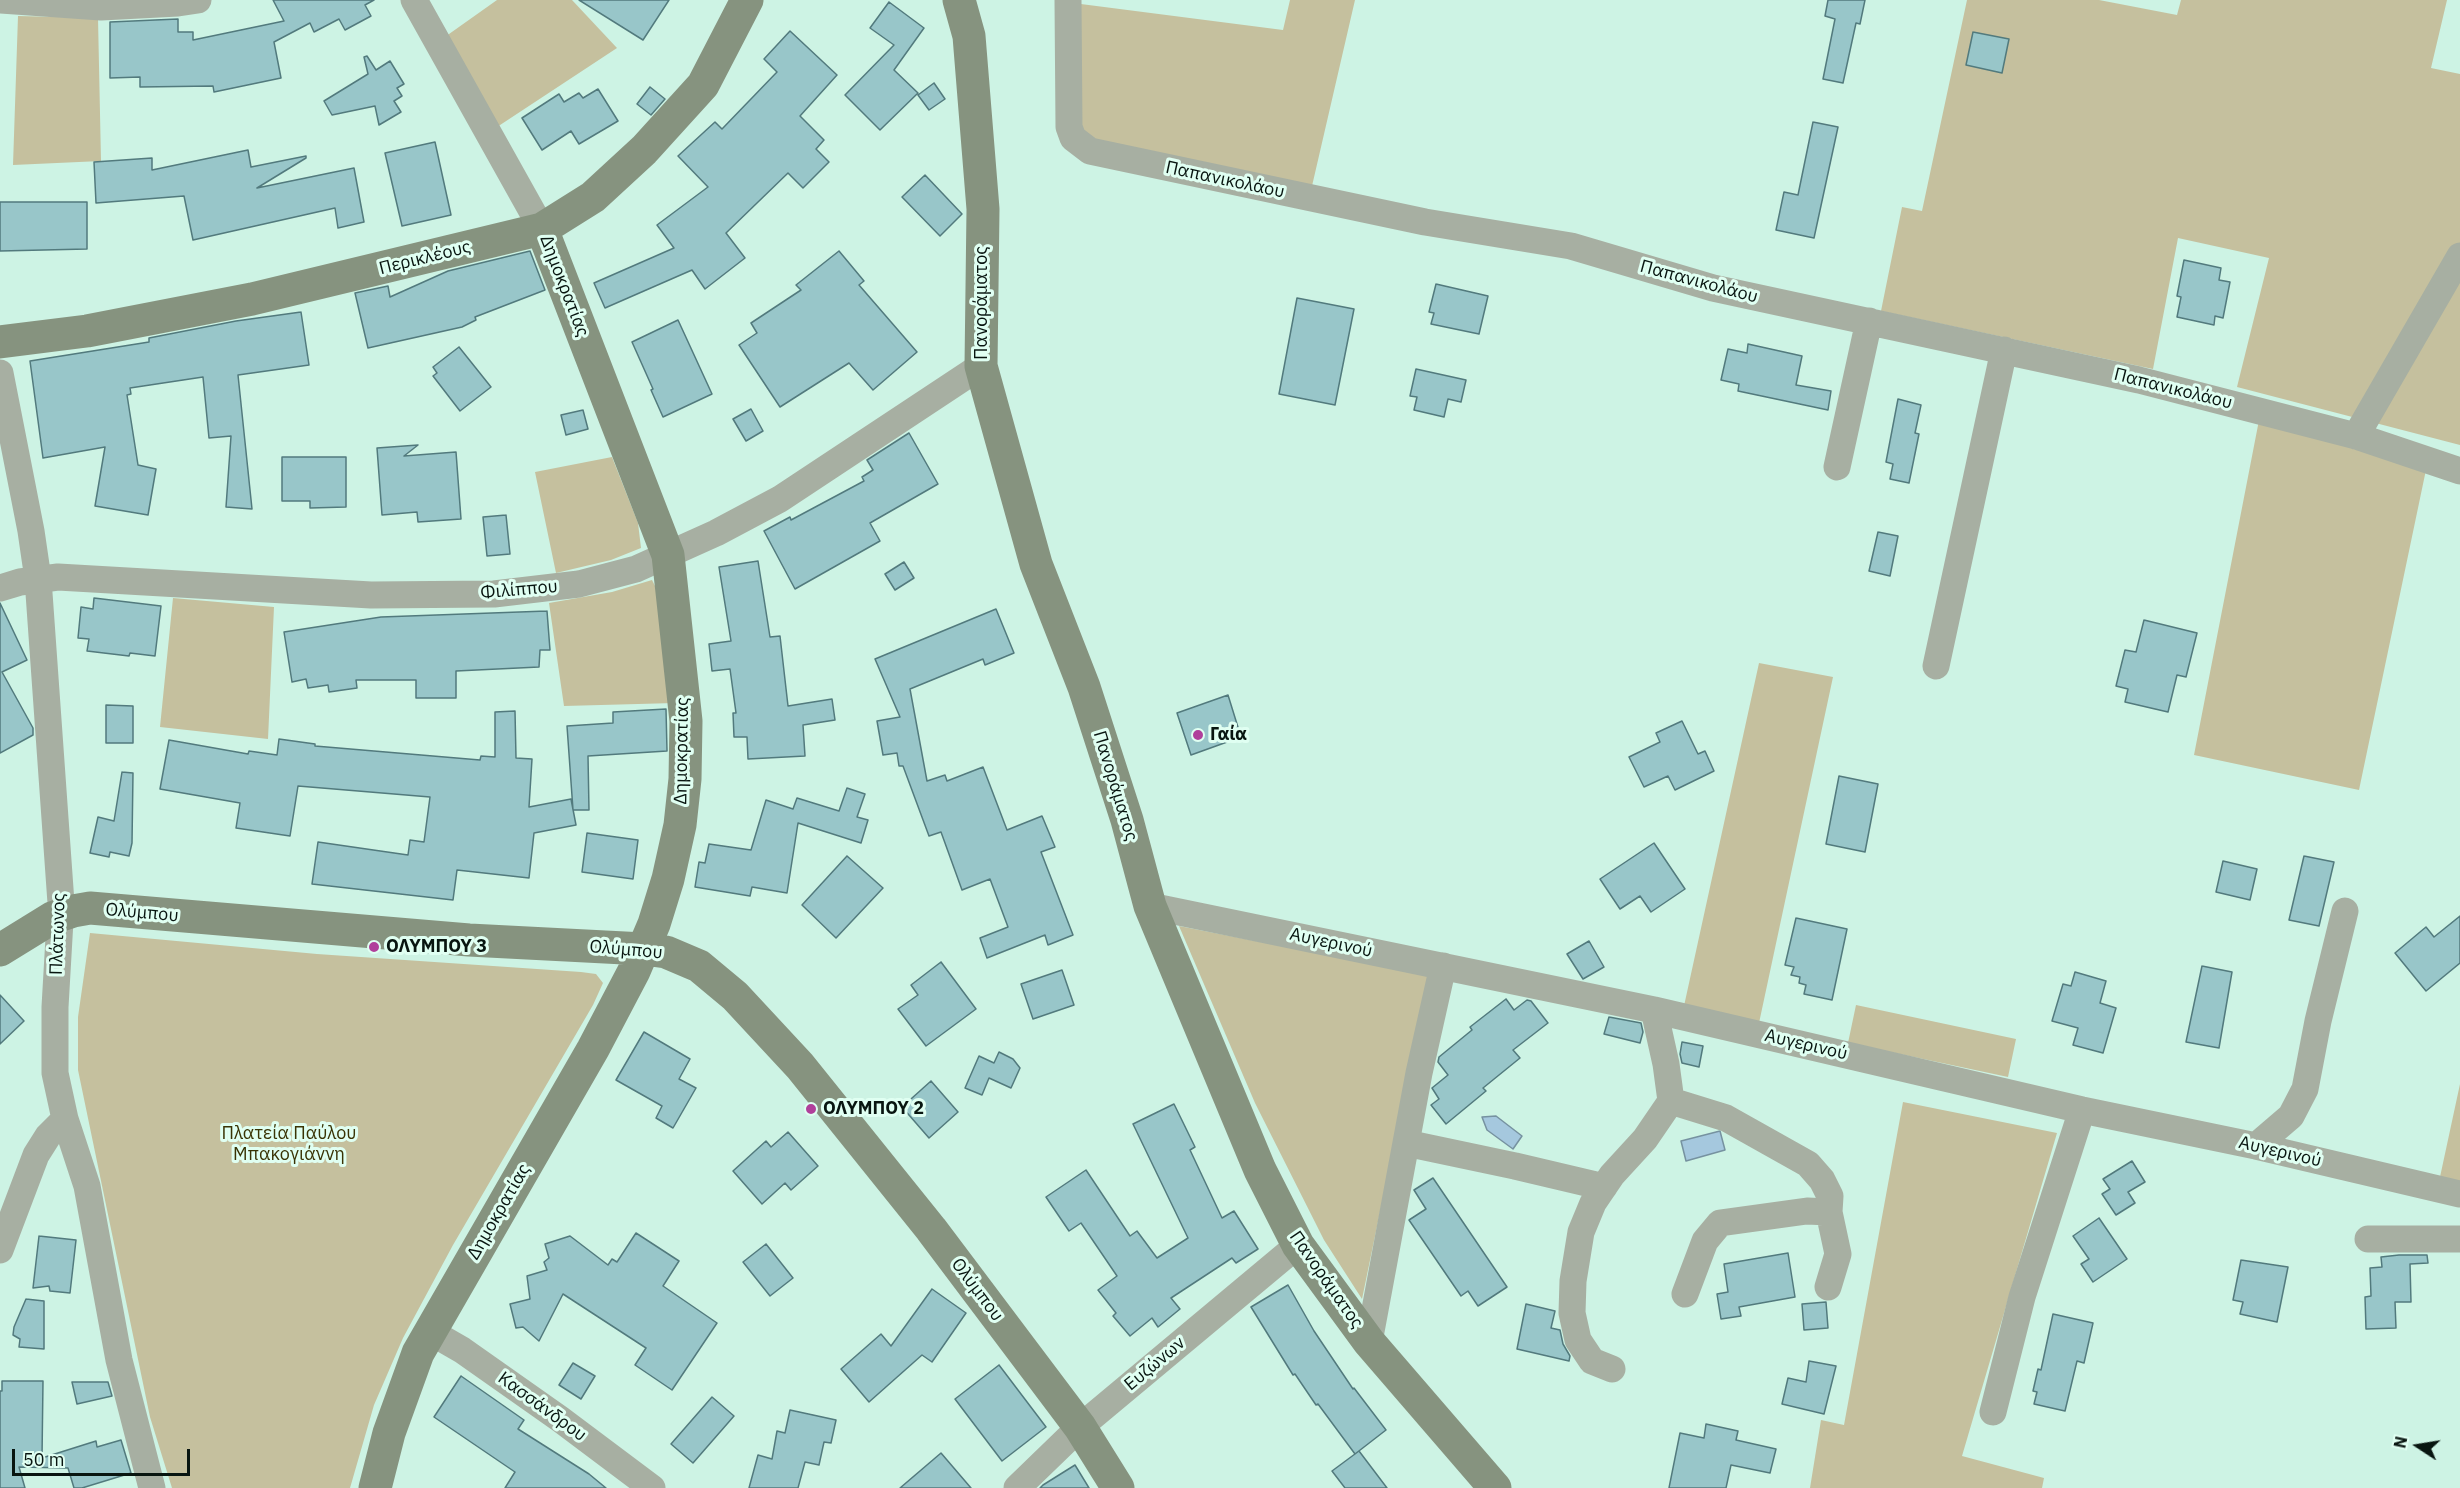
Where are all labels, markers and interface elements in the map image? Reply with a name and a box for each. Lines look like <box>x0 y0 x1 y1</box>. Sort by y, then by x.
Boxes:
street label: Παπανικολάου <box>1163 157 1287 203</box>
street label: Δημοκρατίας <box>535 232 593 340</box>
street label: Περικλέους <box>377 236 473 280</box>
street label: Πανοράματος <box>971 246 993 360</box>
street label: Παπανικολάου <box>1638 256 1760 308</box>
street label: Παπανικολάου <box>2112 364 2234 414</box>
street label: Φιλίππου <box>479 576 559 604</box>
street label: Δημοκρατίας <box>670 697 694 805</box>
place label: Γαία <box>1210 724 1247 746</box>
street label: Πανοράματος <box>1088 728 1142 844</box>
marker: Γαία <box>1191 728 1205 742</box>
street label: Πλάτωνος <box>46 892 70 976</box>
street label: Ολύμπου <box>105 899 179 927</box>
street label: Αυγερινού <box>1288 924 1374 962</box>
place label: ΟΛΥΜΠΟΥ 3 <box>386 936 487 958</box>
street label: Ολύμπου <box>589 936 663 964</box>
marker: ΟΛΥΜΠΟΥ 3 <box>367 940 381 954</box>
street label: Αυγερινού <box>1763 1025 1849 1065</box>
place label: ΟΛΥΜΠΟΥ 2 <box>823 1098 924 1120</box>
marker: ΟΛΥΜΠΟΥ 2 <box>804 1102 818 1116</box>
park label: Πλατεία Παύλου Μπακογιάννη <box>221 1123 357 1166</box>
street label: Αυγερινού <box>2237 1132 2323 1172</box>
street label: Δημοκρατίας <box>463 1160 535 1264</box>
street label: Πανοράματος <box>1285 1227 1367 1333</box>
street label: Ολύμπου <box>946 1254 1008 1326</box>
street label: Ευζώνων <box>1120 1332 1190 1396</box>
street label: Κασσάνδρου <box>493 1368 591 1446</box>
north arrow <box>2388 1416 2448 1476</box>
text: N <box>2389 1435 2411 1450</box>
scale bar <box>15 1437 194 1475</box>
text: 50 m <box>23 1448 65 1471</box>

